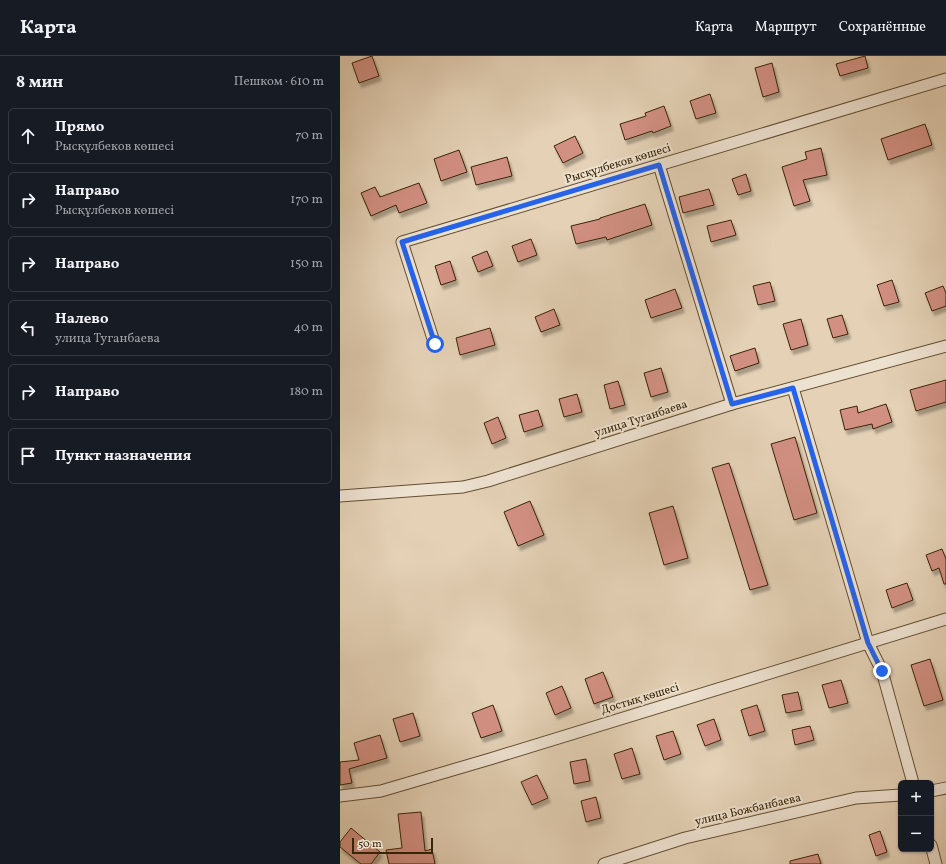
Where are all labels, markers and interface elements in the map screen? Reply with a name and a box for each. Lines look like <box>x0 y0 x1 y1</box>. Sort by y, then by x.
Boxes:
text: Карта <box>20 15 77 41</box>
text: Карта <box>695 18 733 37</box>
text: Маршрут <box>755 18 817 37</box>
text: Сохранённые <box>839 18 926 37</box>
text: 8 мин <box>16 71 63 94</box>
text: Пешком · 610 m <box>234 73 324 91</box>
text: Прямо <box>55 117 104 138</box>
icon: ahead <box>17 125 39 147</box>
text: 70 m <box>295 127 323 145</box>
text: Рысқұлбеков көшесі <box>55 138 174 156</box>
street label: Рысқұлбеков көшесі <box>563 140 673 188</box>
text: Направо <box>55 181 119 202</box>
icon: right <box>17 189 39 211</box>
text: 170 m <box>290 191 323 209</box>
text: Рысқұлбеков көшесі <box>55 202 174 220</box>
icon: right <box>17 253 39 275</box>
text: Направо <box>55 254 119 275</box>
text: 150 m <box>290 255 323 273</box>
text: Налево <box>55 309 109 330</box>
icon: left <box>17 317 39 339</box>
text: 40 m <box>294 319 323 337</box>
text: улица Туганбаева <box>55 330 160 348</box>
route start <box>426 335 444 353</box>
icon: right <box>17 381 39 403</box>
text: Направо <box>55 382 119 403</box>
text: 180 m <box>289 383 323 401</box>
street label: улица Туганбаева <box>592 396 690 442</box>
icon: arrive <box>17 445 39 467</box>
text: Пункт назначения <box>55 446 191 467</box>
route end <box>873 662 891 680</box>
street label: Достық көшесі <box>599 679 681 718</box>
map controls <box>898 780 934 852</box>
button: + <box>898 780 934 816</box>
street label: улица Божбанбаева <box>693 790 803 830</box>
button: − <box>898 816 934 852</box>
scale bar <box>352 836 433 855</box>
text: 50 m <box>358 837 382 852</box>

